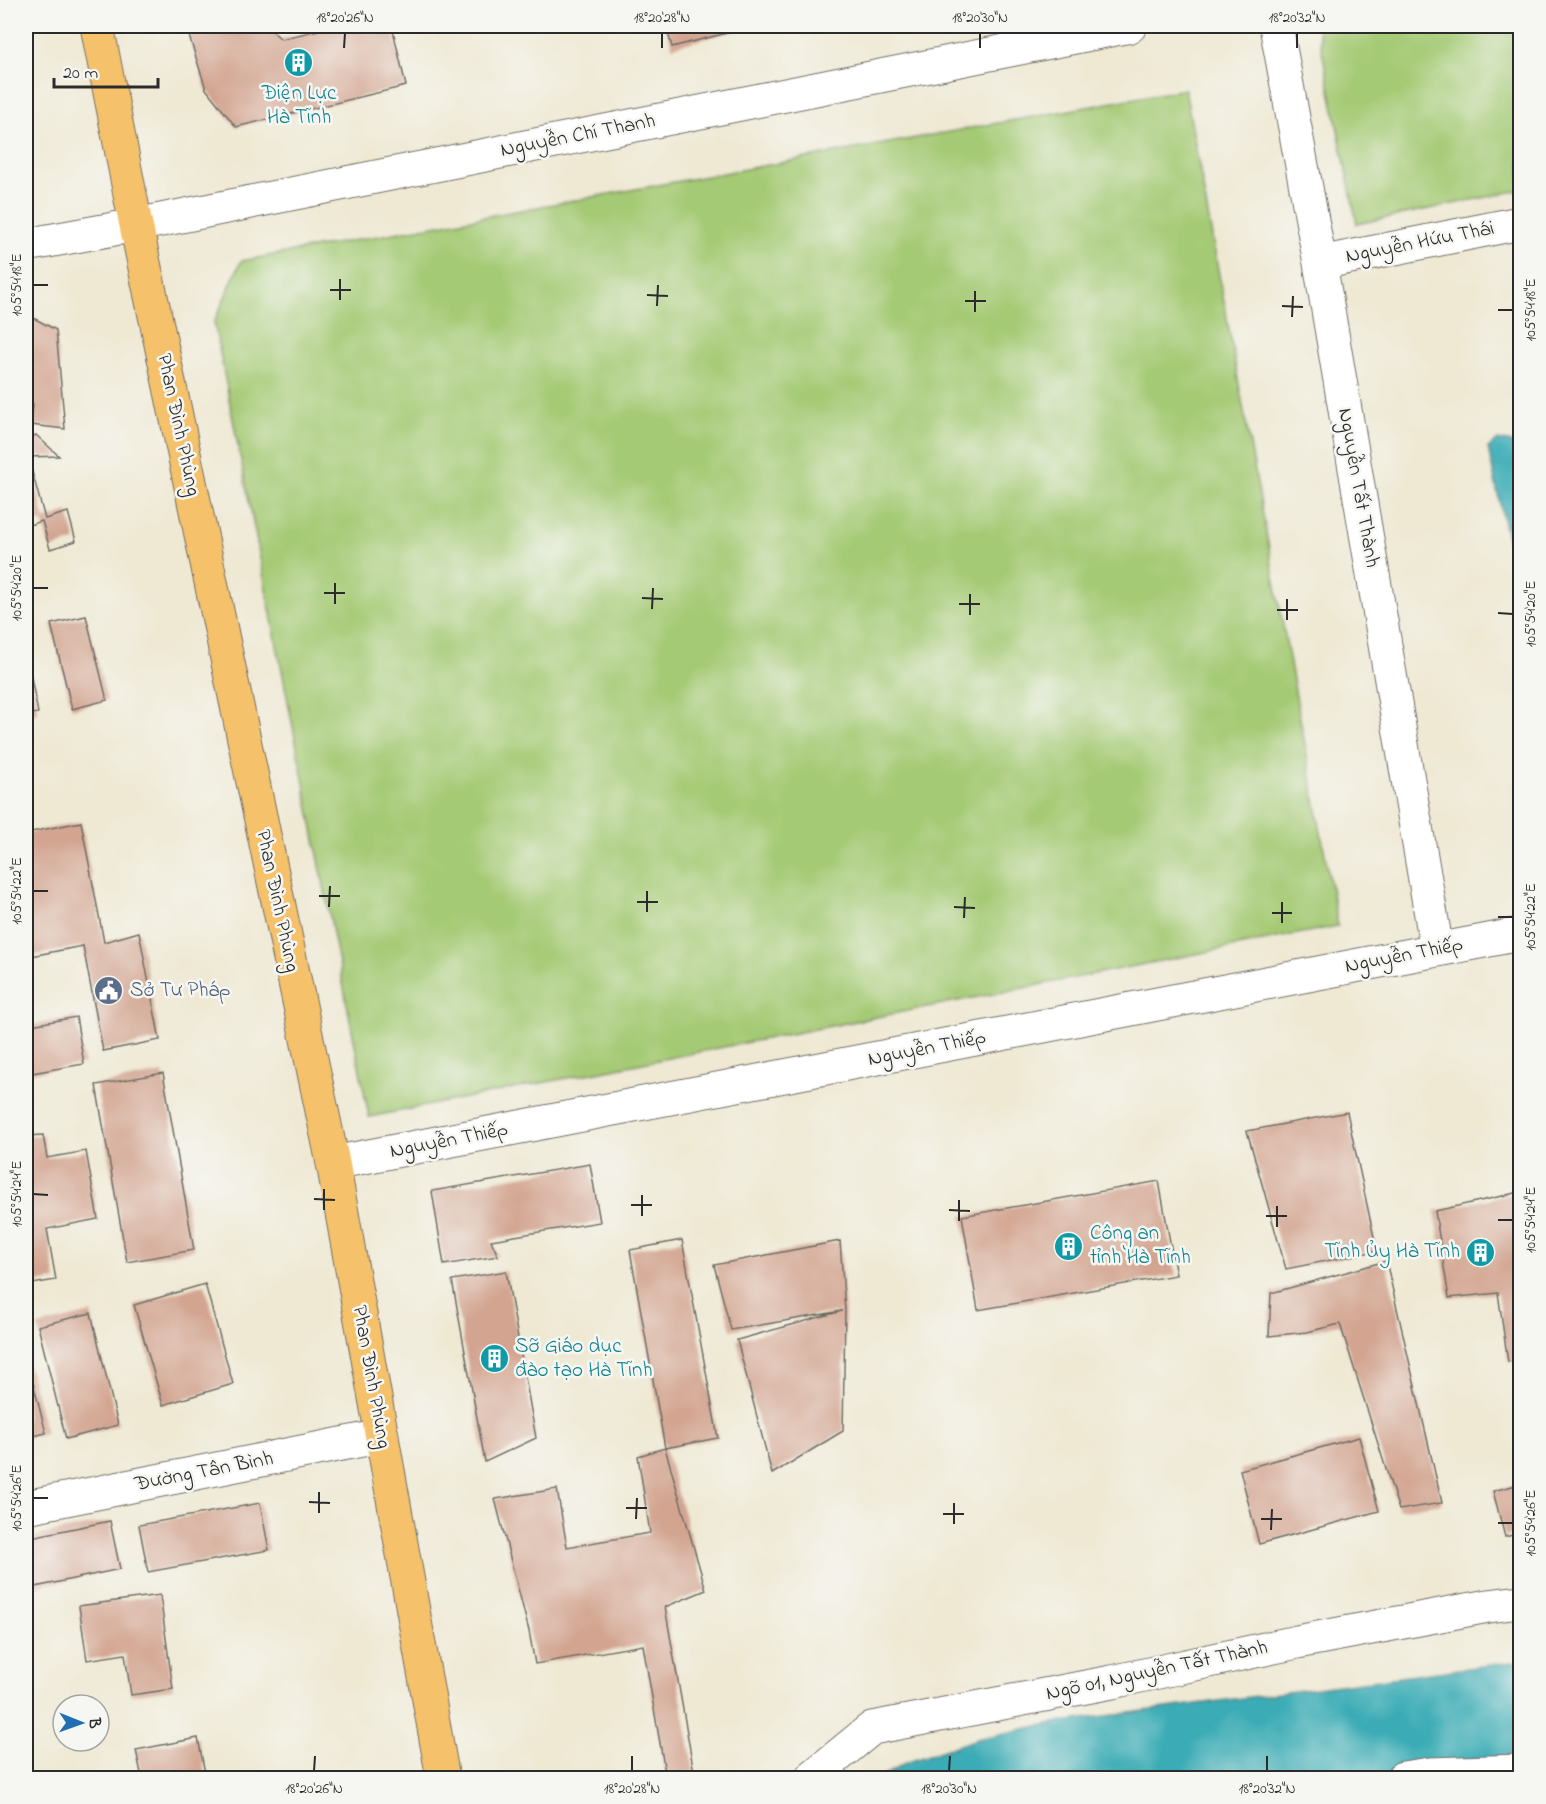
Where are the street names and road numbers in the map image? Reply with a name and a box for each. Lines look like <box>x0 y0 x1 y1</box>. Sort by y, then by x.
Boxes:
street label: Nguyễn Chí Thanh <box>498 106 658 168</box>
street label: Nguyễn Hứu Thái <box>1343 214 1497 274</box>
street label: Phan Đình Phùng <box>146 351 208 500</box>
street label: Nguyễn Tất Thành <box>1327 406 1387 570</box>
street label: Phan Đình Phùng <box>245 827 307 976</box>
street label: Nguyễn Thiếp <box>1342 930 1466 984</box>
street label: Nguyễn Thiếp <box>865 1023 989 1077</box>
street label: Nguyễn Thiếp <box>387 1115 511 1169</box>
street label: Phan Đình Phùng <box>342 1303 398 1451</box>
street label: Đường Tân Bình <box>131 1444 276 1502</box>
street label: Ngõ 01, Nguyễn Tất Thành <box>1043 1633 1271 1711</box>

